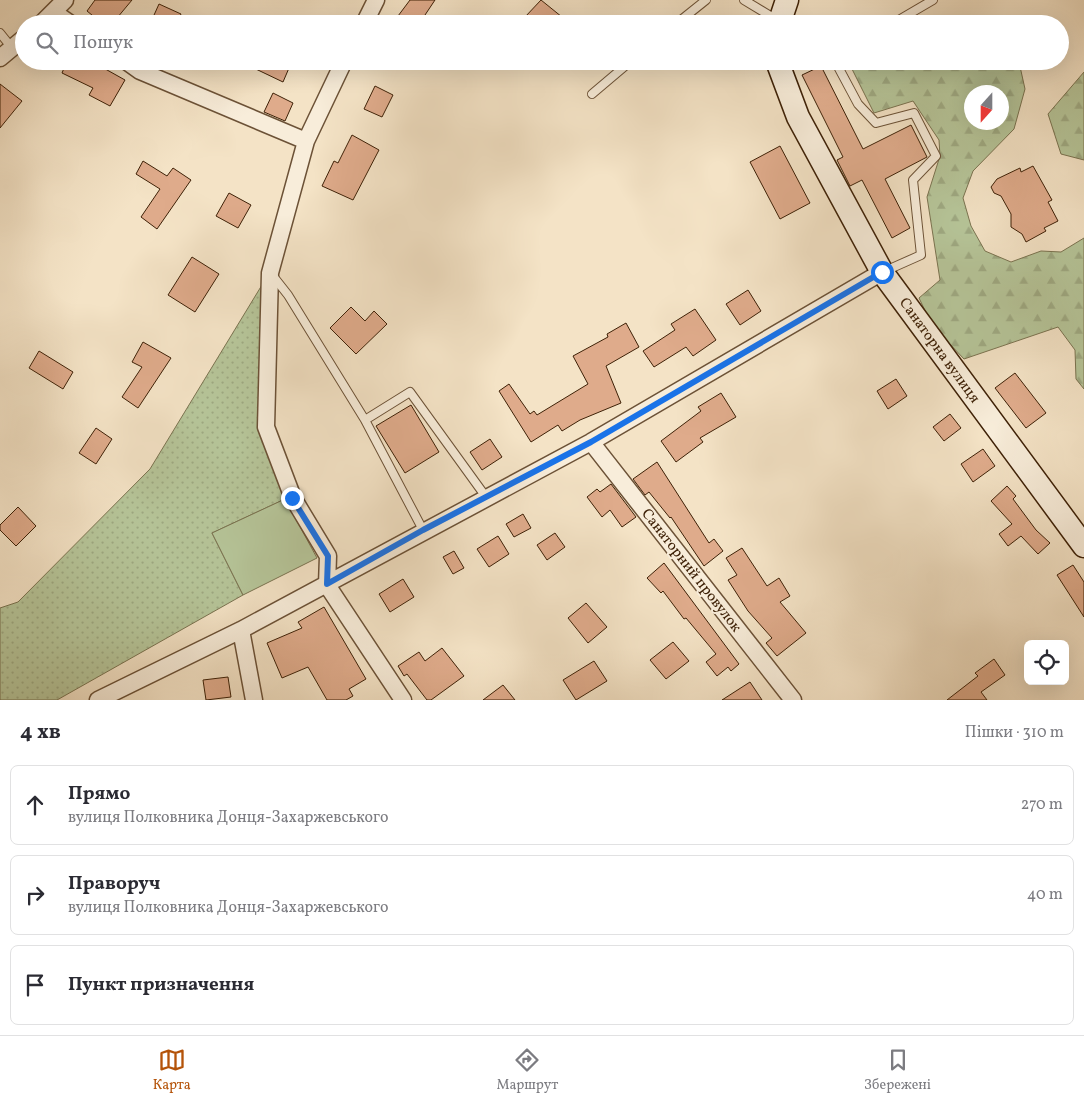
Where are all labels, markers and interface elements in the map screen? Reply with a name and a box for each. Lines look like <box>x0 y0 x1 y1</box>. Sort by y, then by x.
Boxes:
search box <box>15 15 1069 70</box>
icon: search <box>33 29 61 57</box>
text: Пошук <box>73 30 133 56</box>
north arrow <box>964 85 1009 130</box>
route start <box>871 261 894 284</box>
street label: Санаторна вулиця <box>893 294 984 408</box>
route end <box>281 487 304 510</box>
street label: Санаторний провулок <box>636 505 746 637</box>
map controls <box>1024 640 1069 685</box>
button: locate <box>1024 640 1069 685</box>
text: 4 хв <box>20 718 61 747</box>
text: Пішки · 310 m <box>965 722 1064 744</box>
text: Прямо <box>68 781 130 807</box>
icon: ahead <box>21 791 49 819</box>
text: 270 m <box>1021 794 1063 816</box>
text: вулиця Полковника Донця-Захаржевського <box>68 807 388 829</box>
text: Праворуч <box>68 871 160 897</box>
icon: right <box>21 881 49 909</box>
text: 40 m <box>1027 884 1063 906</box>
text: вулиця Полковника Донця-Захаржевського <box>68 897 388 919</box>
icon: arrive <box>21 971 49 999</box>
text: Пункт призначення <box>68 972 254 998</box>
tab: Карта <box>153 1046 191 1095</box>
tab: Маршрут <box>497 1046 558 1095</box>
tab: Збережені <box>864 1046 931 1095</box>

